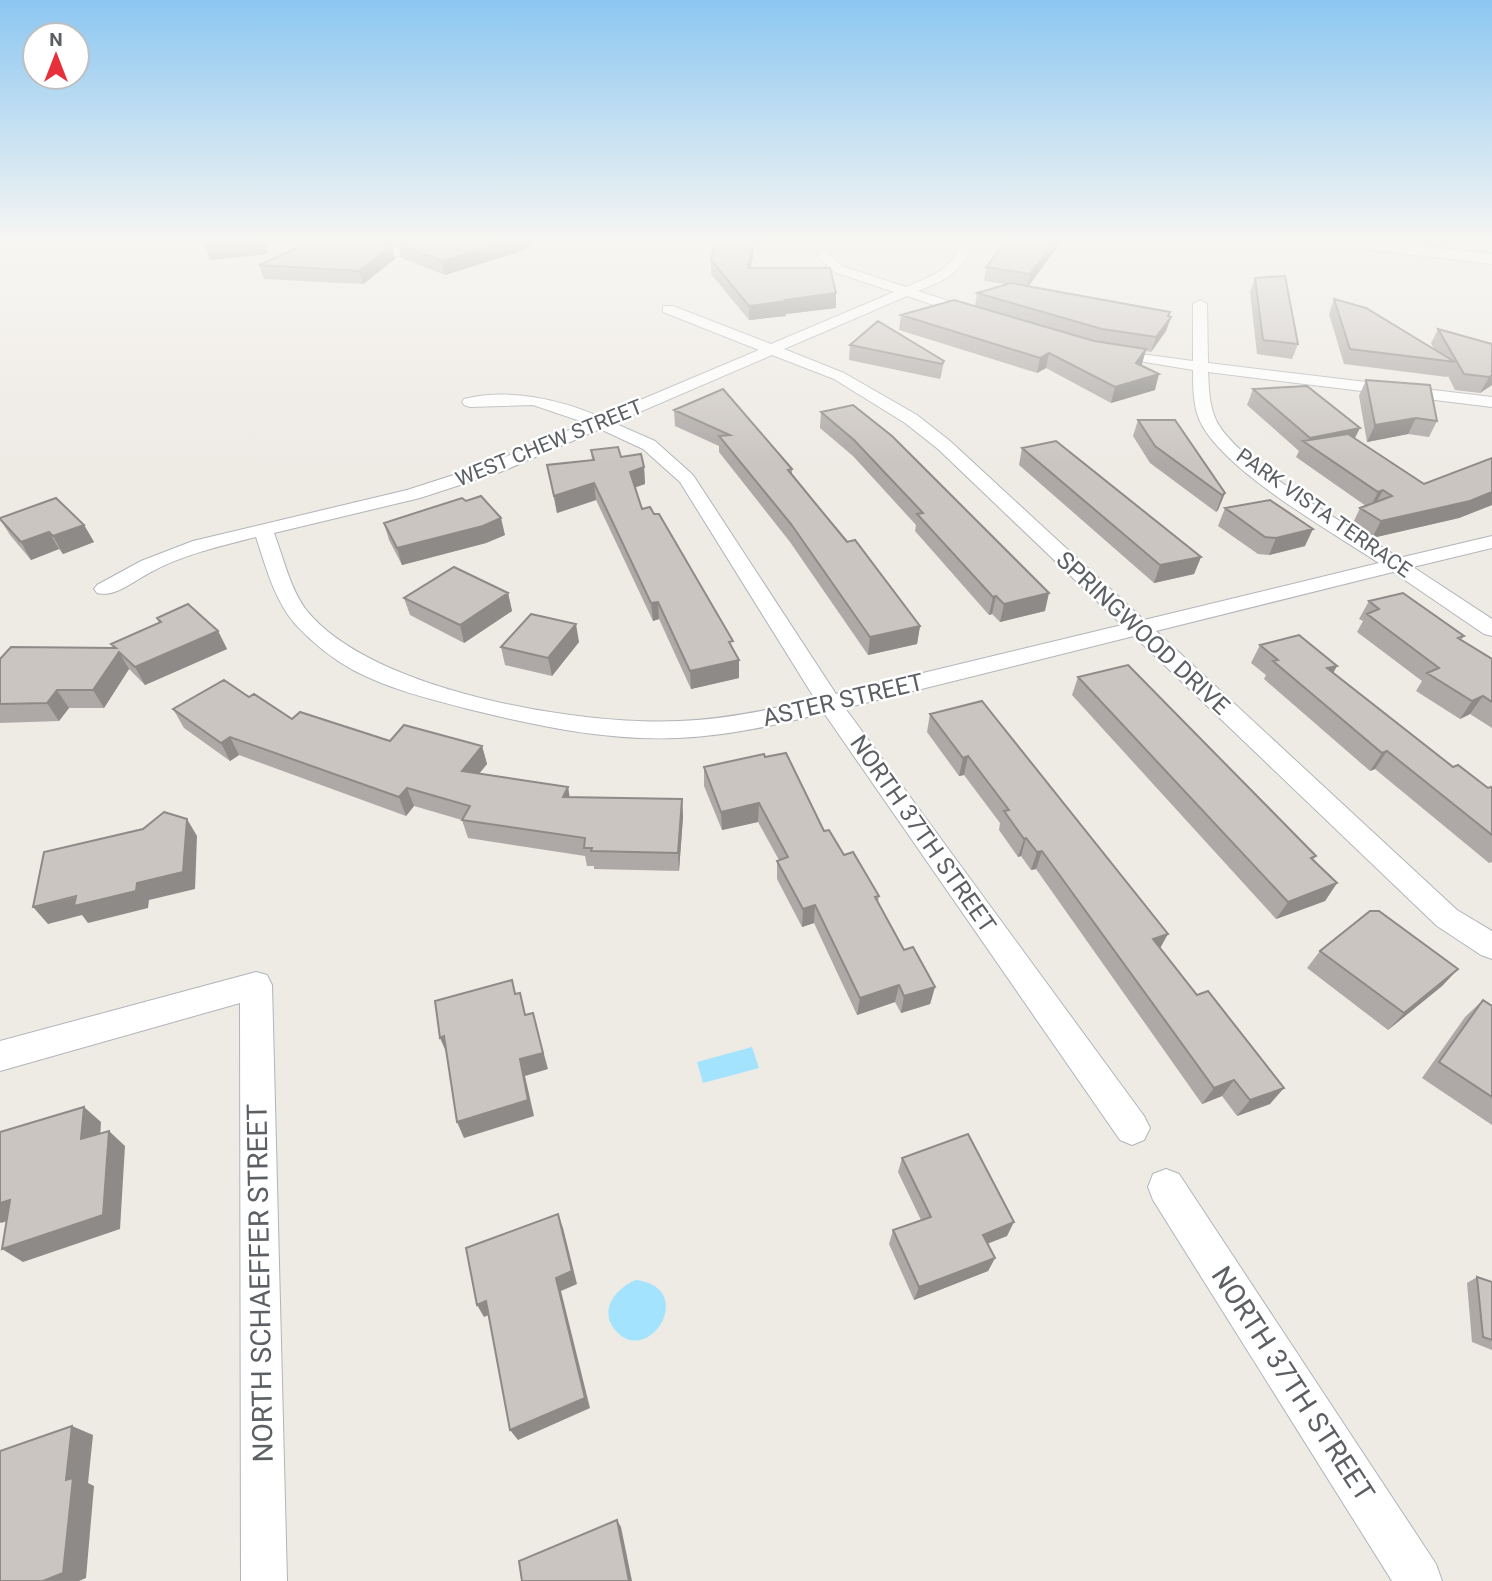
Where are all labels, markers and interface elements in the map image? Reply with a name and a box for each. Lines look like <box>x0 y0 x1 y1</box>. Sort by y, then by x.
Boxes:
north arrow <box>21 21 91 91</box>
text: N <box>49 28 63 51</box>
street label: WEST CHEW STREET <box>452 394 646 491</box>
street label: PARK VISTA TERRACE <box>1232 443 1416 583</box>
street label: SPRINGWOOD DRIVE <box>1051 546 1235 720</box>
street label: ASTER STREET <box>760 668 926 732</box>
street label: NORTH 37TH STREET <box>844 730 1002 938</box>
street label: NORTH SCHAEFFER STREET <box>240 1103 280 1463</box>
street label: NORTH 37TH STREET <box>1205 1260 1381 1508</box>

